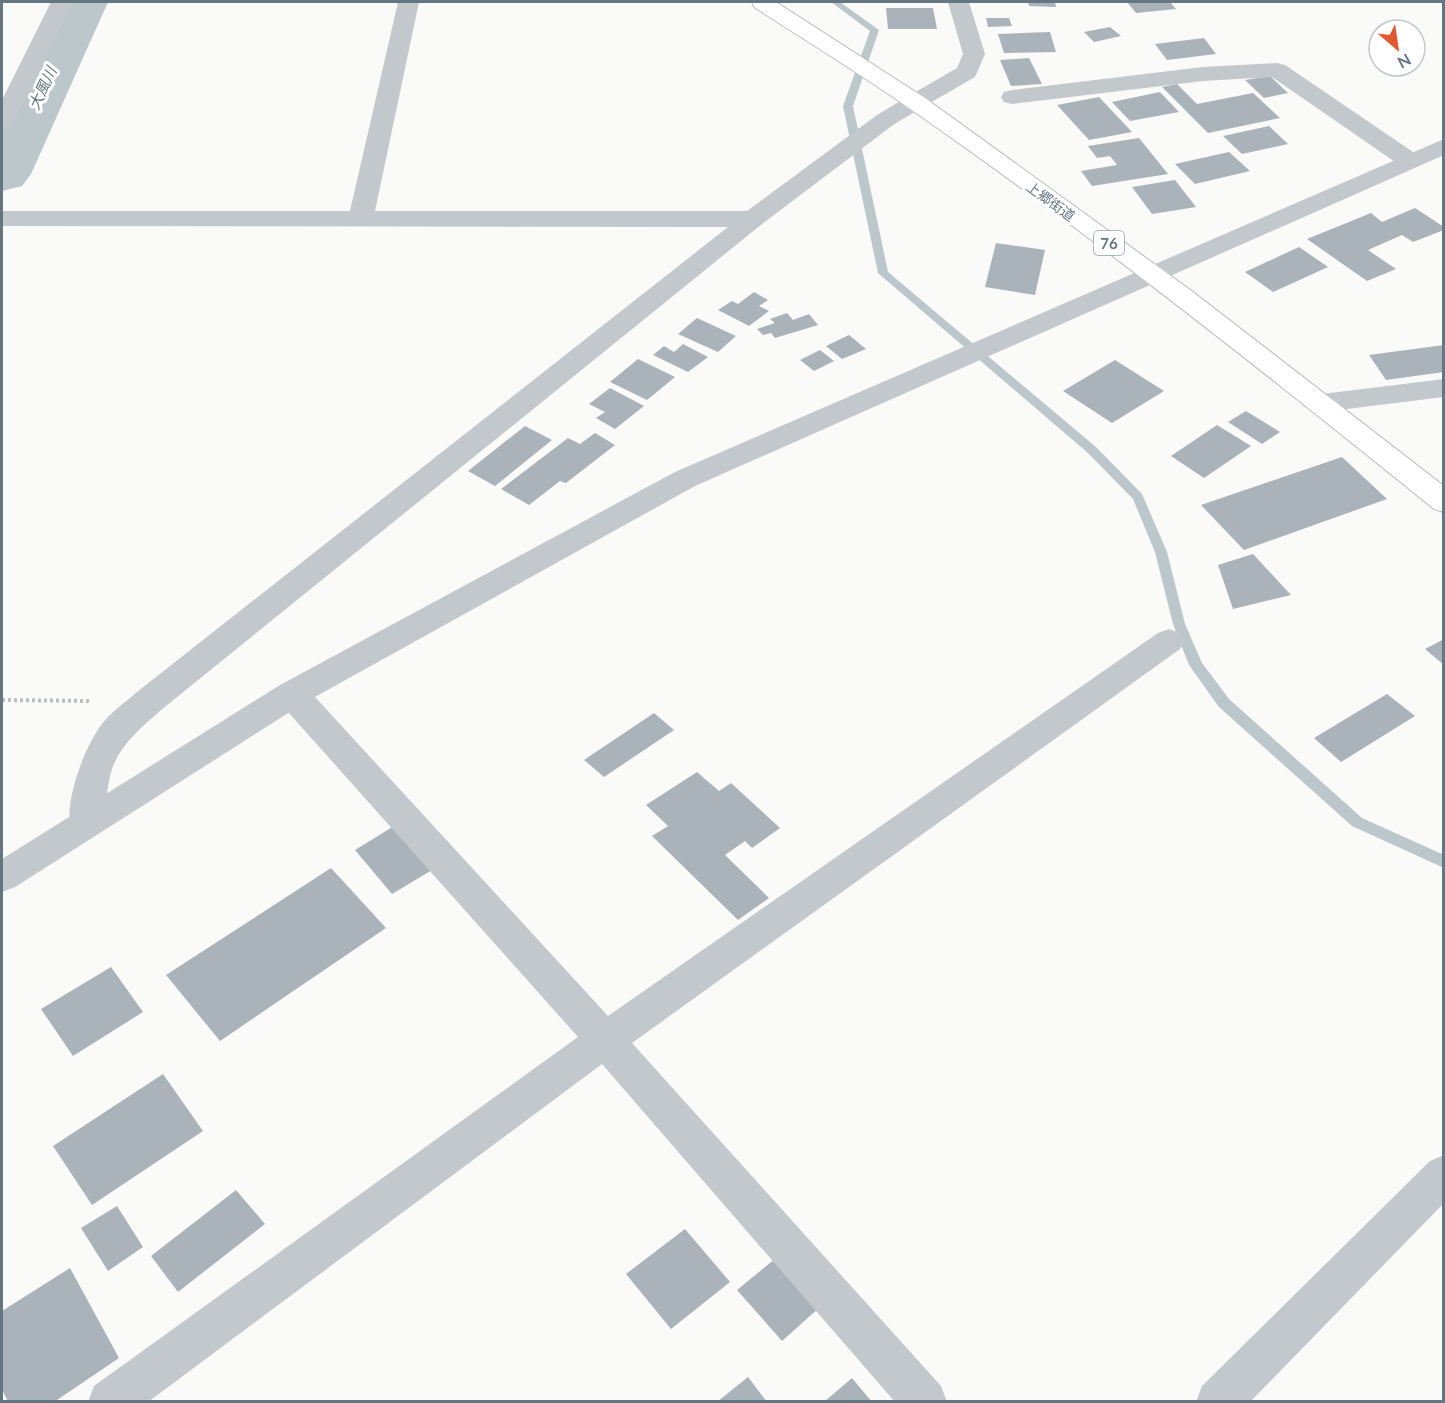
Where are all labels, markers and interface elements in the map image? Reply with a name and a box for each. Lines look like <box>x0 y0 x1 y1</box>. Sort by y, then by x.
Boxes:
north arrow <box>1367 18 1427 78</box>
text: N <box>1395 50 1415 73</box>
water label: 大風川 <box>24 62 61 112</box>
street label: 上郷街道 <box>1023 178 1079 224</box>
road number: 76 <box>1094 231 1124 255</box>

